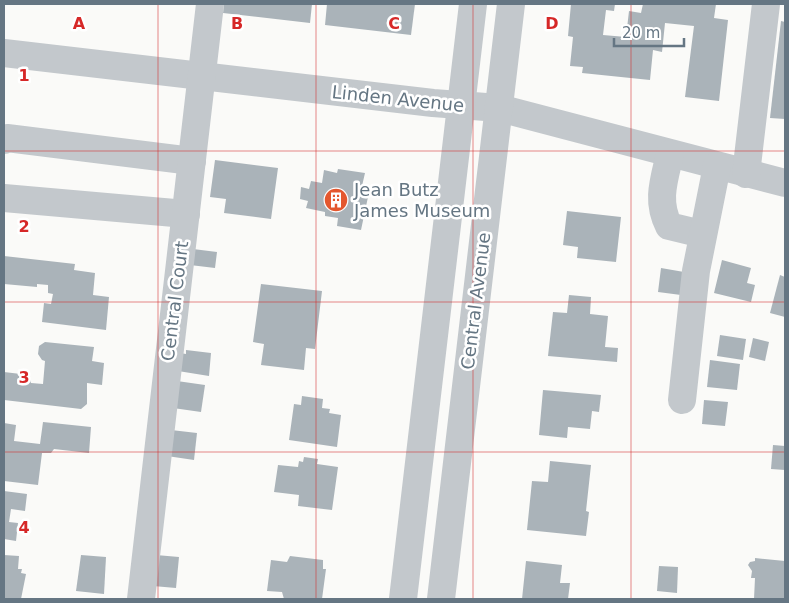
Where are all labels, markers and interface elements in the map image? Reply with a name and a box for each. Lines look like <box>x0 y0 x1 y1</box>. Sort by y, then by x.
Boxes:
text: A <box>73 14 86 33</box>
text: B <box>231 14 243 33</box>
text: C <box>388 14 400 33</box>
text: D <box>545 14 559 33</box>
scale bar <box>614 15 684 47</box>
text: 20 m <box>622 24 660 42</box>
text: 1 <box>18 66 30 85</box>
street label: Linden Avenue <box>331 81 465 116</box>
place label: Jean Butz James Museum <box>353 179 490 221</box>
building icon: Jean Butz James Museum <box>323 187 349 213</box>
text: 2 <box>18 217 30 236</box>
street label: Central Avenue <box>457 231 494 371</box>
street label: Central Court <box>157 240 192 362</box>
text: 3 <box>18 368 30 387</box>
text: 4 <box>18 518 30 537</box>

